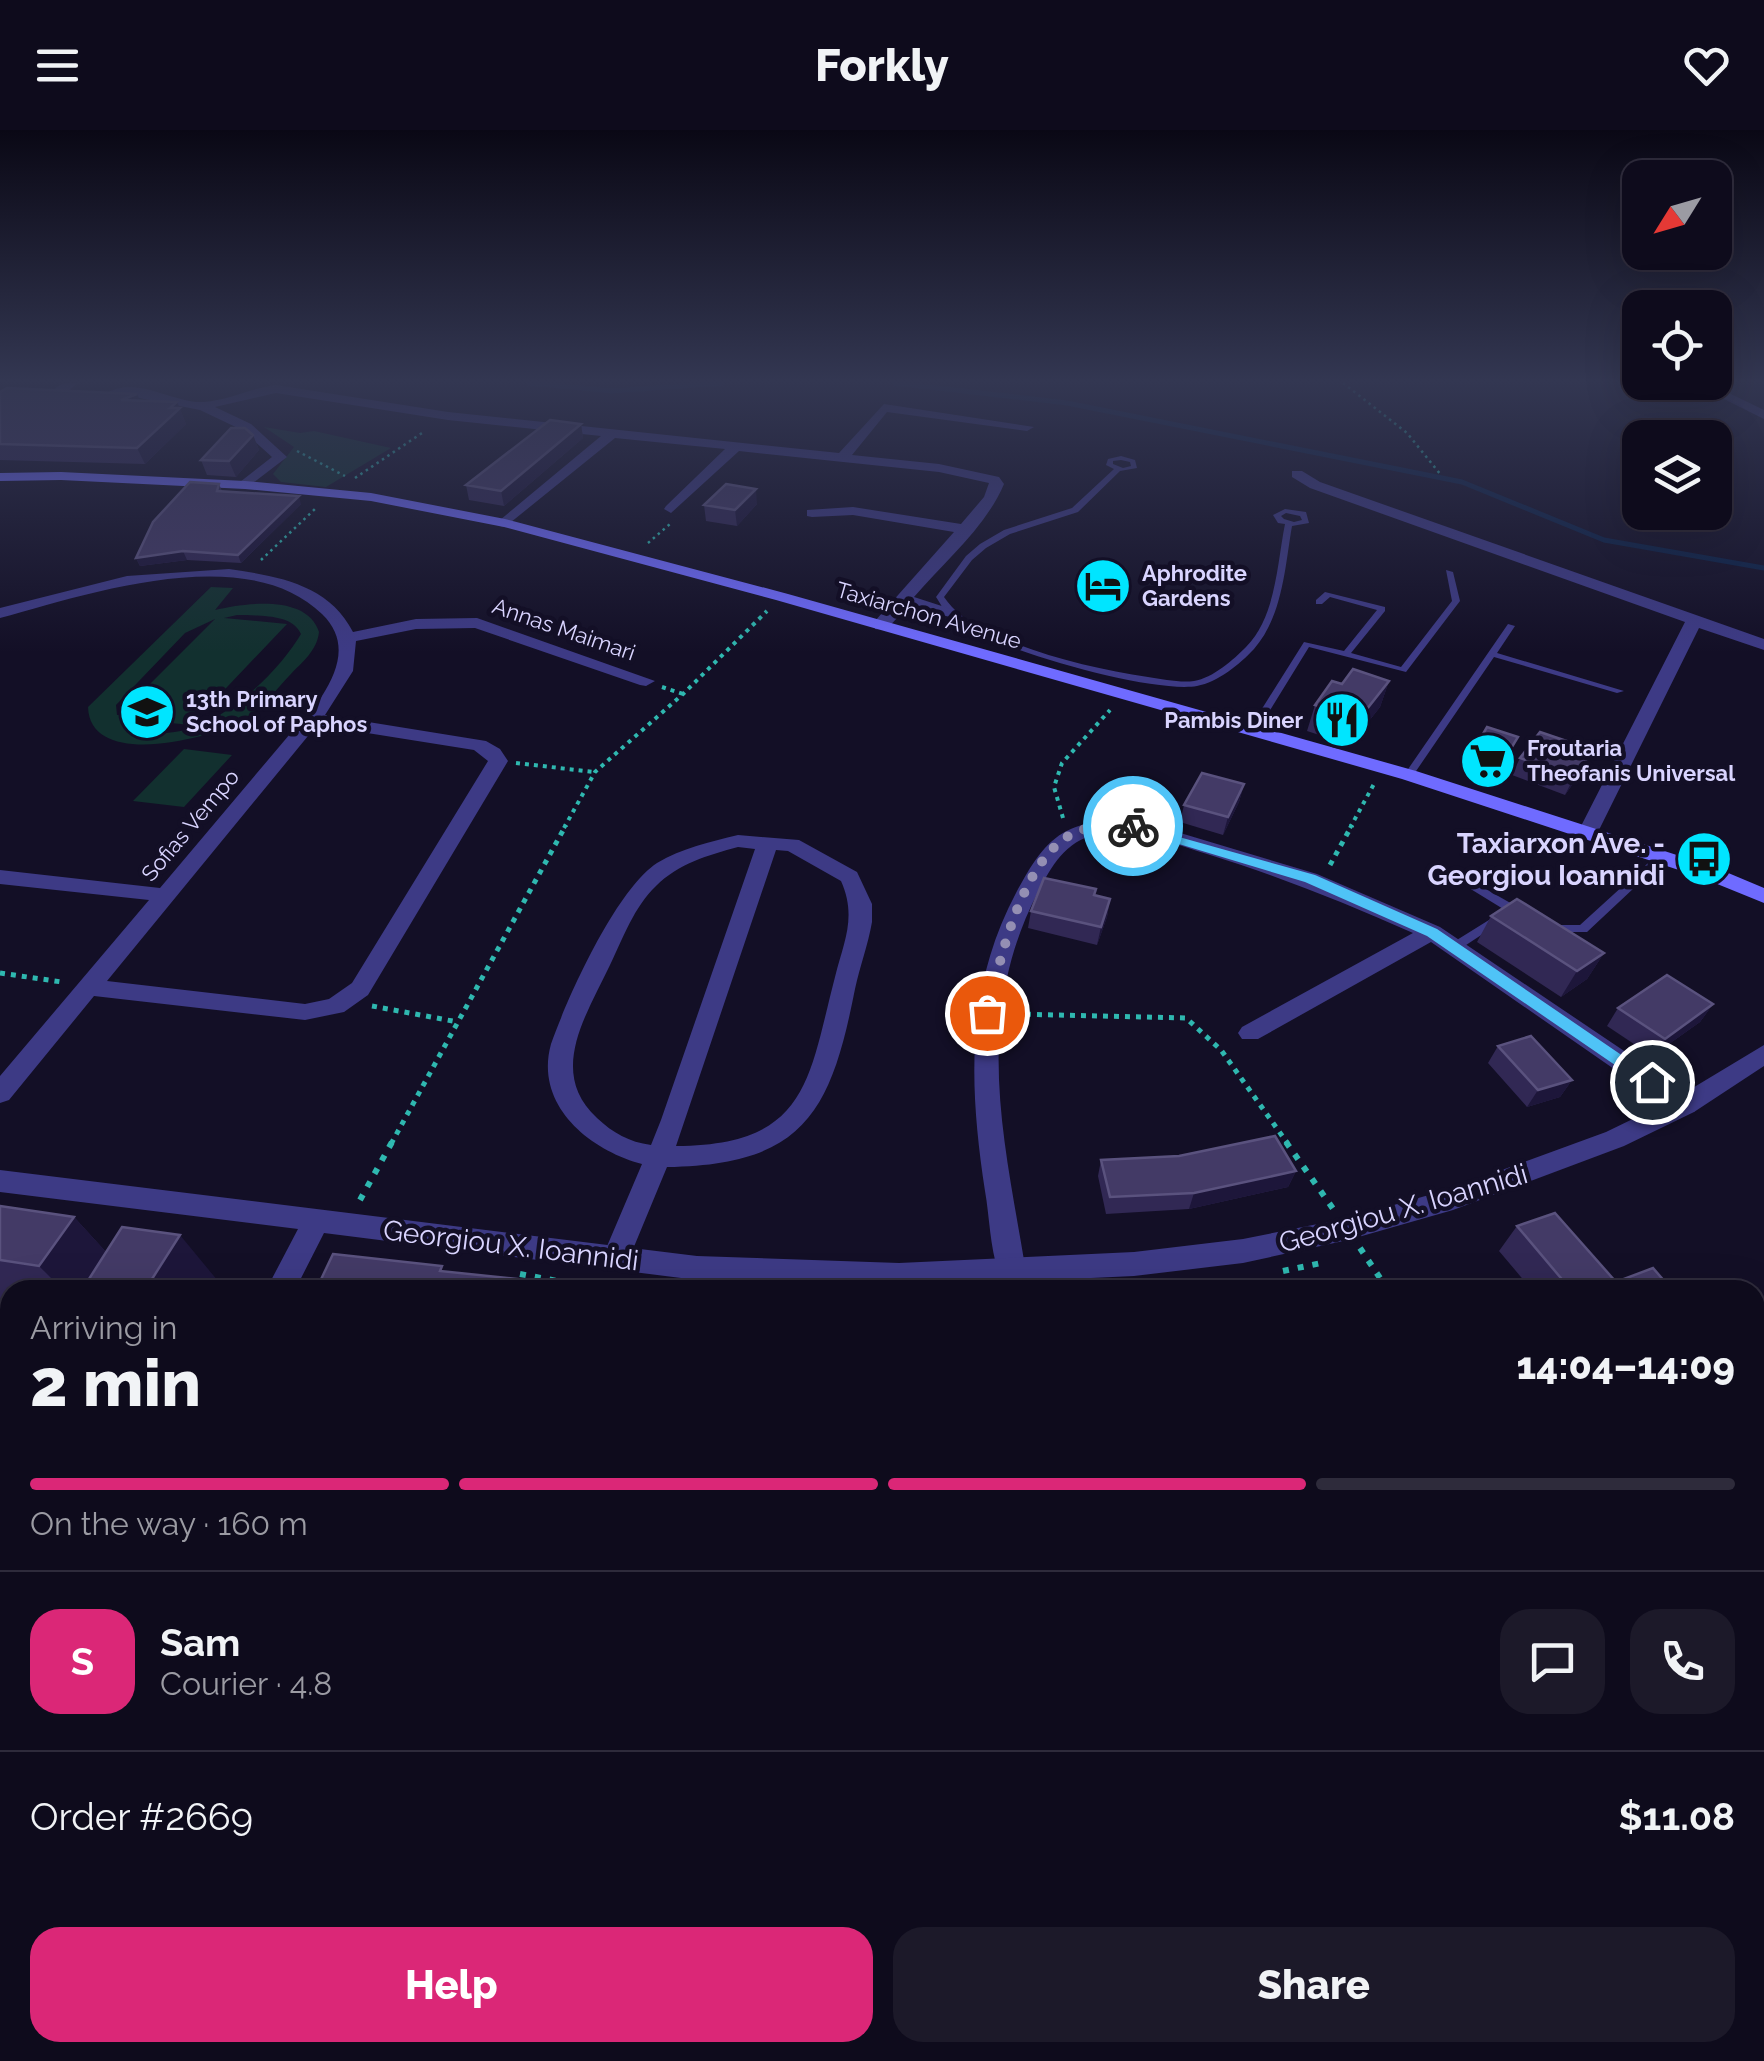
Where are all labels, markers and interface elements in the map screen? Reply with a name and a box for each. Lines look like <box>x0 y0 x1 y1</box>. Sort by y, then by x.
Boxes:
icon: menu <box>30 38 85 93</box>
icon: heart <box>1679 38 1734 93</box>
text: Forkly <box>815 39 949 92</box>
north arrow <box>1622 160 1732 270</box>
map controls <box>1622 160 1732 530</box>
button: locate <box>1622 290 1732 400</box>
button: layers <box>1622 420 1732 530</box>
hotel icon: Aphrodite Gardens <box>1073 556 1133 616</box>
place label: Aphrodite Gardens <box>1142 560 1247 611</box>
street label: Taxiarchon Avenue <box>833 576 1025 654</box>
street label: Annas Maimari <box>489 592 639 666</box>
school or university icon: 13th Primary School of Paphos <box>117 682 177 742</box>
place label: 13th Primary School of Paphos <box>186 686 367 737</box>
restaurant icon: Pambis Diner <box>1312 690 1372 750</box>
place label: Pambis Diner <box>1164 707 1303 733</box>
supermarket icon: Froutaria Theofanis Universal <box>1458 731 1518 791</box>
place label: Froutaria Theofanis Universal <box>1527 735 1736 786</box>
street label: Sofias Vempo <box>136 764 244 886</box>
courier <box>1083 776 1183 876</box>
icon: bike <box>1106 799 1161 854</box>
place label: Taxiarxon Ave. - Georgiou Ioannidi <box>1427 827 1665 892</box>
bus stop icon: Taxiarxon Ave. - Georgiou Ioannidi <box>1674 829 1734 889</box>
pin <box>945 971 1030 1056</box>
icon: bag <box>960 986 1015 1041</box>
pin <box>1610 1040 1695 1125</box>
icon: home <box>1625 1055 1680 1110</box>
street label: Georgiou X. Ioannidi <box>1275 1157 1531 1260</box>
street label: Georgiou X. Ioannidi <box>381 1213 641 1278</box>
text: Arriving in <box>30 1309 177 1346</box>
text: 14:04–14:09 <box>1516 1343 1735 1388</box>
text: 2 min <box>30 1345 201 1421</box>
text: On the way · 160 m <box>30 1505 308 1542</box>
button: chat <box>1500 1609 1605 1714</box>
button: phone <box>1630 1609 1735 1714</box>
text: Sam <box>160 1620 240 1665</box>
text: S <box>71 1639 94 1684</box>
text: Courier · 4.8 <box>160 1665 332 1702</box>
text: Order #2669 <box>30 1794 253 1839</box>
text: $11.08 <box>1619 1794 1735 1839</box>
button: Help <box>30 1927 873 2042</box>
button: Share <box>893 1927 1735 2042</box>

